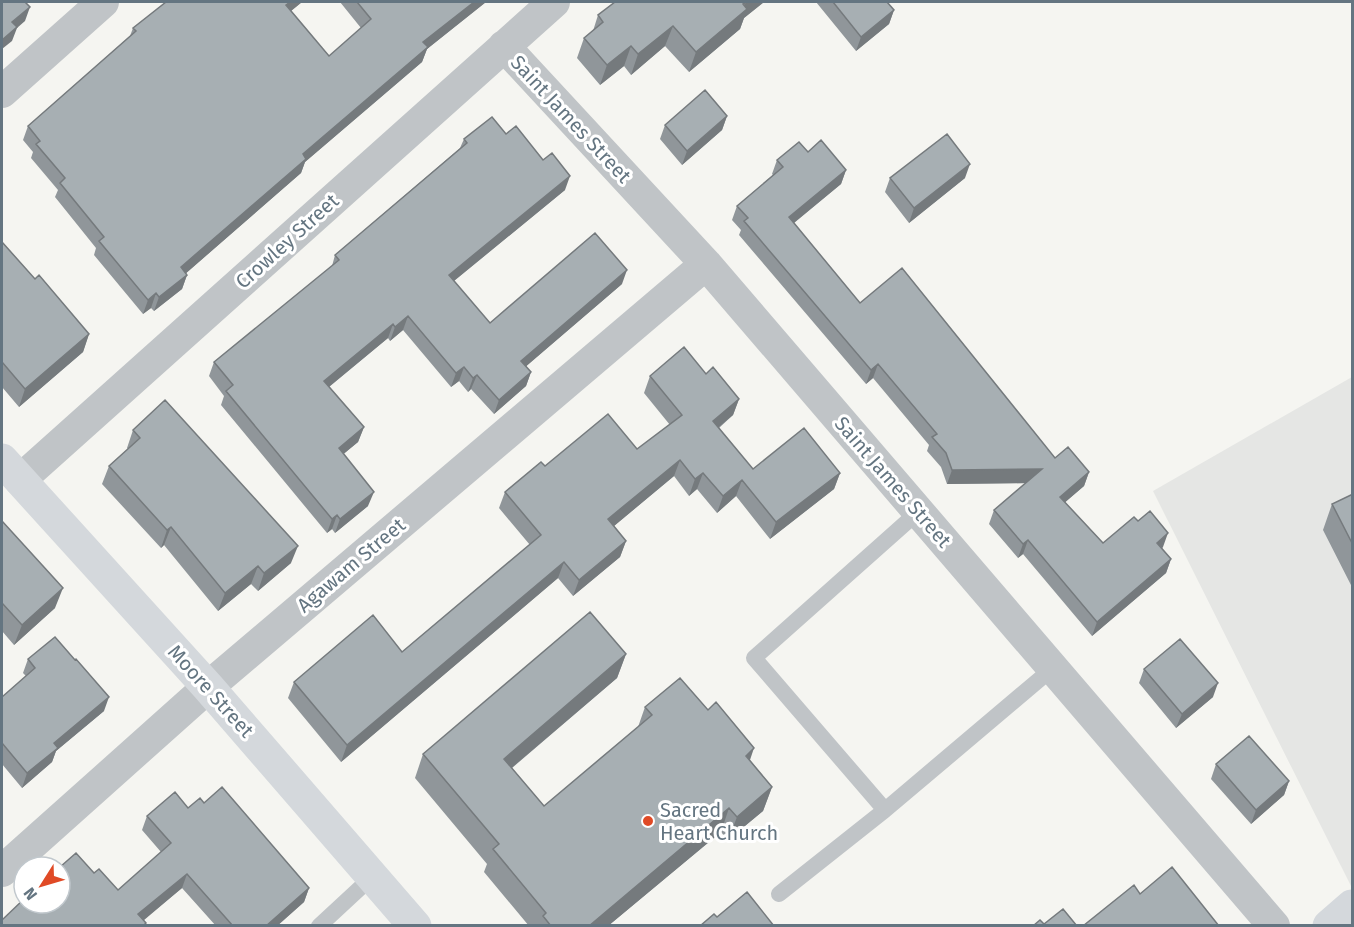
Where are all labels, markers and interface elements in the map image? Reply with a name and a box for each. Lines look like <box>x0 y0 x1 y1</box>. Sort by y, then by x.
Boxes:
street label: Saint James Street <box>506 50 637 188</box>
street label: Crowley Street <box>231 188 344 293</box>
street label: Saint James Street <box>830 412 957 553</box>
street label: Agawam Street <box>292 512 411 617</box>
street label: Moore Street <box>163 640 259 743</box>
place label: Sacred Heart Church <box>660 798 778 845</box>
marker: Sacred Heart Church <box>641 814 655 828</box>
north arrow <box>12 855 72 915</box>
text: N <box>20 884 41 904</box>

